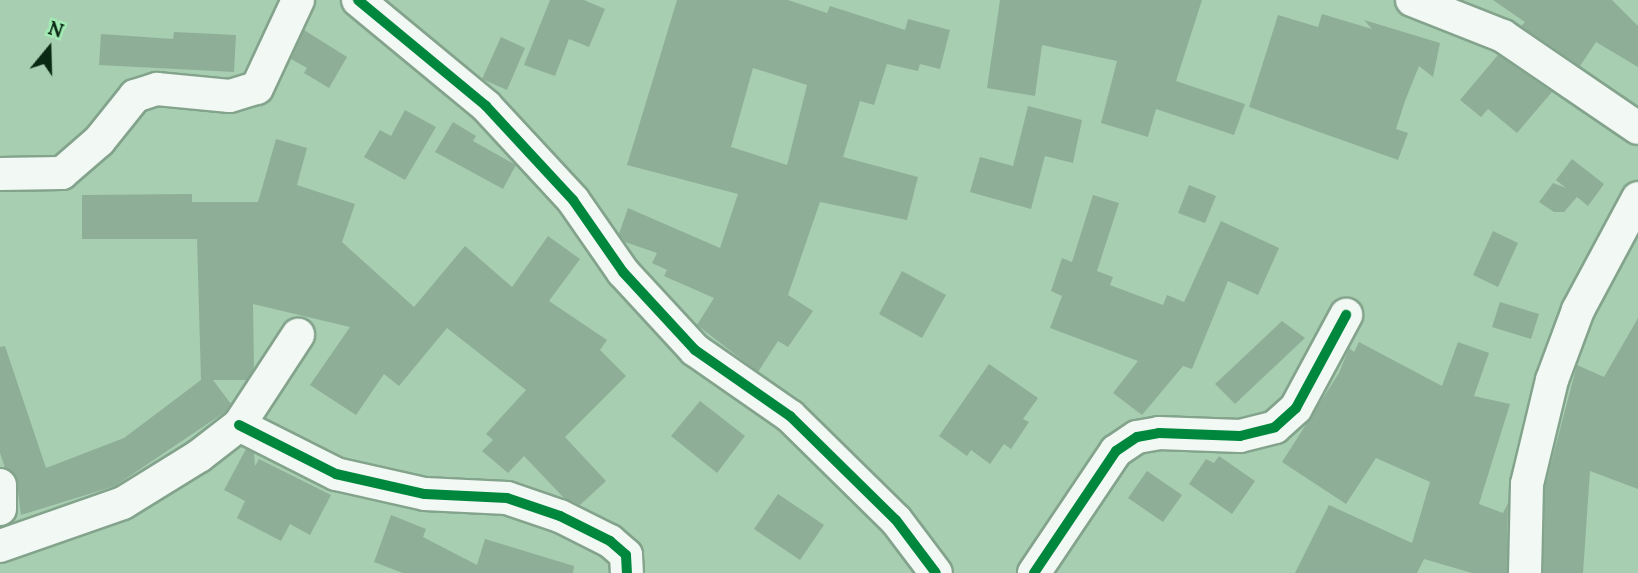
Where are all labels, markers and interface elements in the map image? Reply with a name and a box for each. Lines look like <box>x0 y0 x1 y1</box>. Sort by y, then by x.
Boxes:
north arrow <box>14 14 84 84</box>
text: N <box>45 15 67 43</box>

